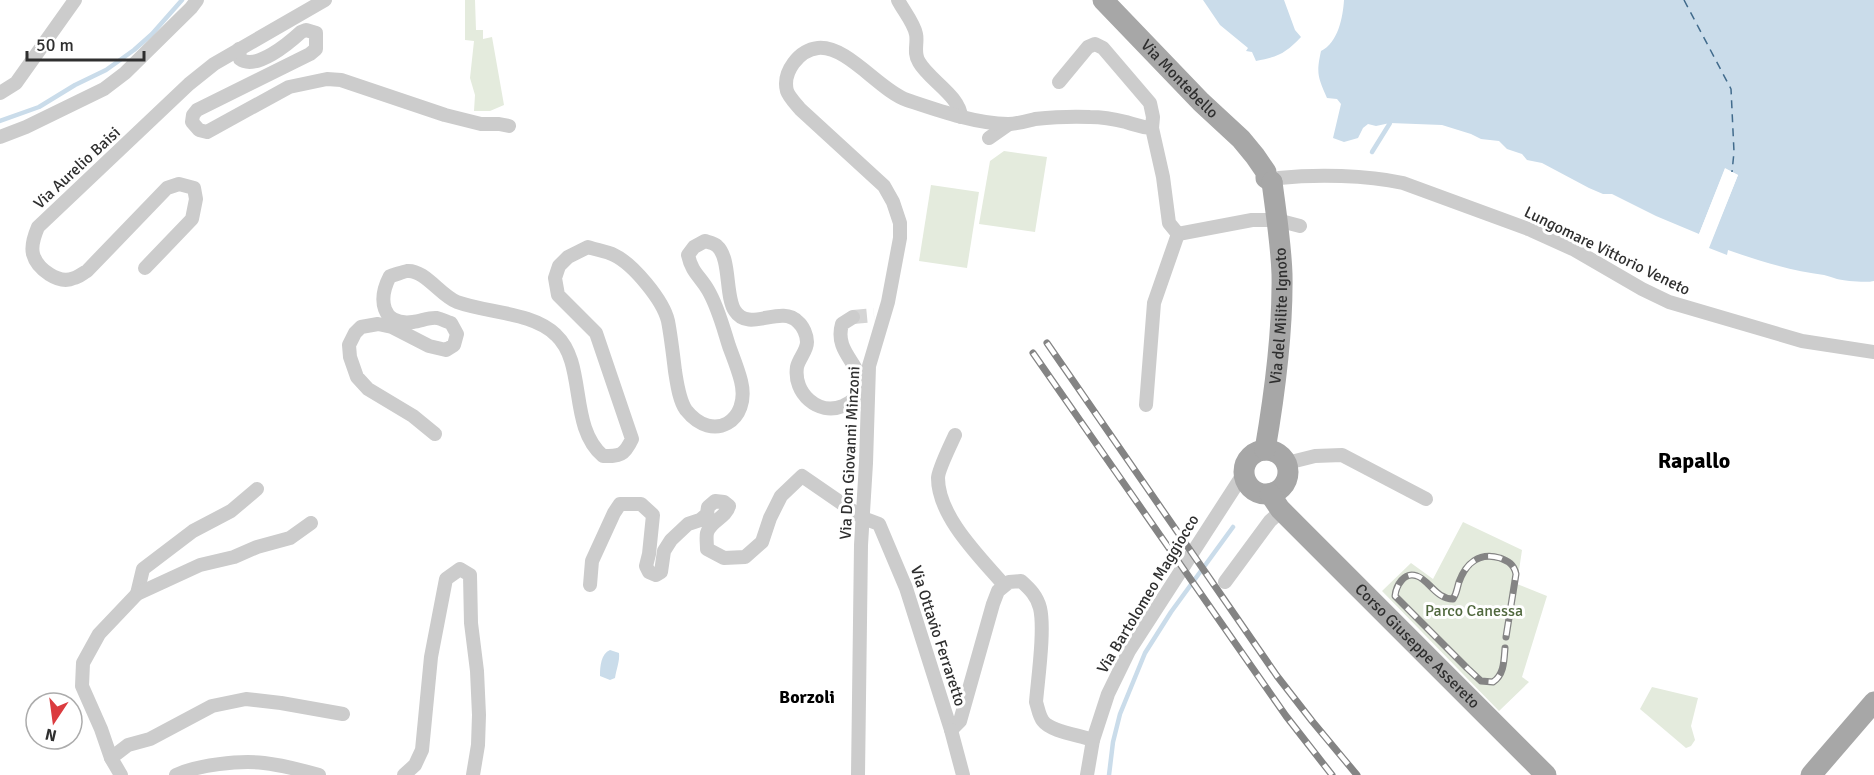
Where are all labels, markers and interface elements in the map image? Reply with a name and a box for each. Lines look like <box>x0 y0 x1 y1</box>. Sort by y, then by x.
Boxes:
scale bar <box>27 24 144 62</box>
text: 50 m <box>36 34 74 56</box>
street label: Via Montebello <box>1136 35 1222 123</box>
street label: Via Aurelio Baisi <box>29 123 125 213</box>
street label: Lungomare Vittorio Veneto <box>1521 202 1693 300</box>
street label: Via del Milite Ignoto <box>1265 247 1292 385</box>
street label: Via Don Giovanni Minzoni <box>835 366 865 540</box>
district label: Rapallo <box>1658 447 1730 474</box>
street label: Via Bartolomeo Maggiocco <box>1093 511 1203 677</box>
street label: Via Ottavio Ferraretto <box>906 563 970 709</box>
street label: Corso Giuseppe Assereto <box>1350 579 1484 713</box>
park label: Parco Canessa <box>1425 601 1523 621</box>
district label: Borzoli <box>779 686 835 708</box>
north arrow <box>24 691 84 751</box>
text: N <box>43 724 59 746</box>

